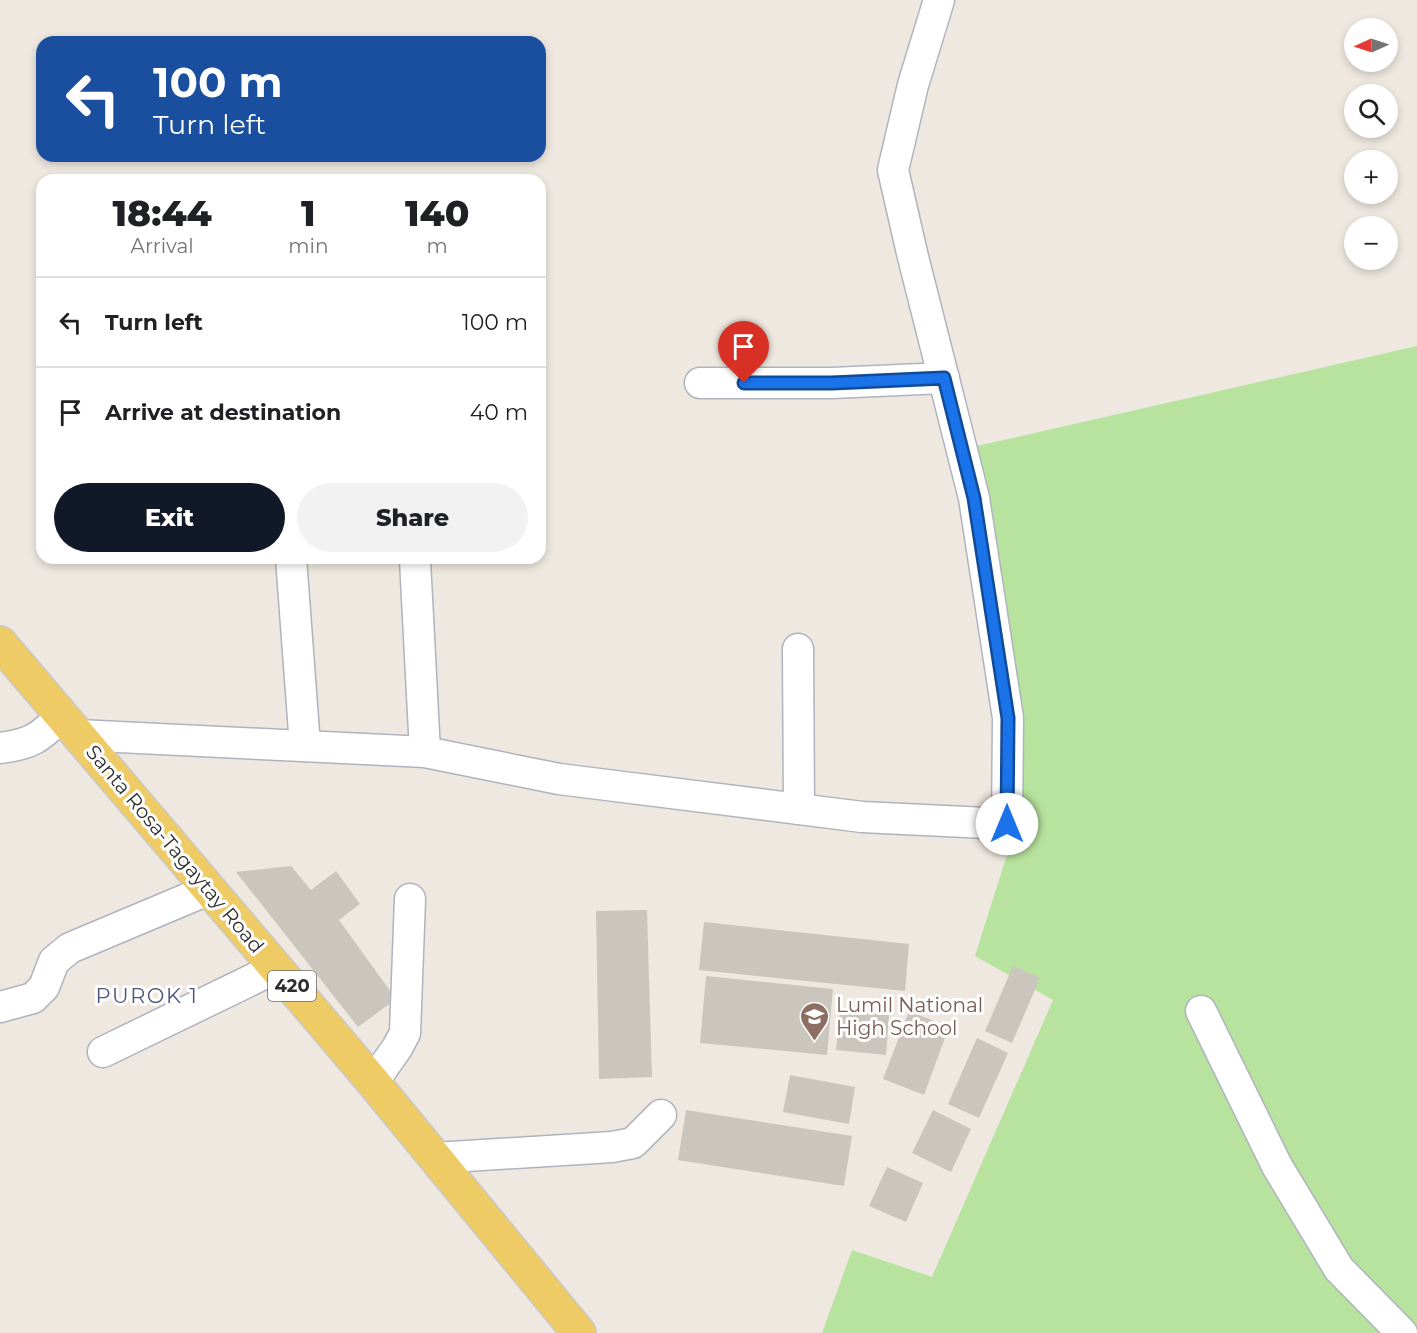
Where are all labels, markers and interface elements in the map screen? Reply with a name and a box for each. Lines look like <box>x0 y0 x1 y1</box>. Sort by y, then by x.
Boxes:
north arrow <box>1344 18 1398 72</box>
map controls <box>1344 18 1398 270</box>
text: 100 m <box>153 56 282 108</box>
icon: left <box>54 60 132 138</box>
button: search <box>1344 84 1398 138</box>
text: Turn left <box>153 108 266 141</box>
button: + <box>1344 150 1398 204</box>
text: 18:44 <box>113 191 212 235</box>
text: 1 <box>301 191 316 235</box>
text: 140 <box>405 191 469 235</box>
button: − <box>1344 216 1398 270</box>
text: Arrival <box>131 234 194 258</box>
text: min <box>288 234 328 258</box>
text: m <box>427 234 448 258</box>
icon: left <box>54 306 87 339</box>
text: Turn left <box>105 309 203 336</box>
text: 100 m <box>462 309 528 336</box>
pin <box>718 321 769 383</box>
icon: arrive <box>727 330 760 363</box>
icon: arrive <box>54 396 87 429</box>
text: Arrive at destination <box>105 399 341 426</box>
text: 40 m <box>470 399 528 426</box>
button: Exit <box>54 483 285 552</box>
button: Share <box>297 483 528 552</box>
street label: Santa Rosa-Tagaytay Road <box>81 740 269 958</box>
position arrow <box>975 792 1039 856</box>
road number: 420 <box>268 971 316 1001</box>
district label: PUROK 1 <box>96 983 198 1008</box>
place label: Lumil National High School <box>836 993 983 1040</box>
school or university icon: Lumil National High School <box>799 1000 831 1042</box>

